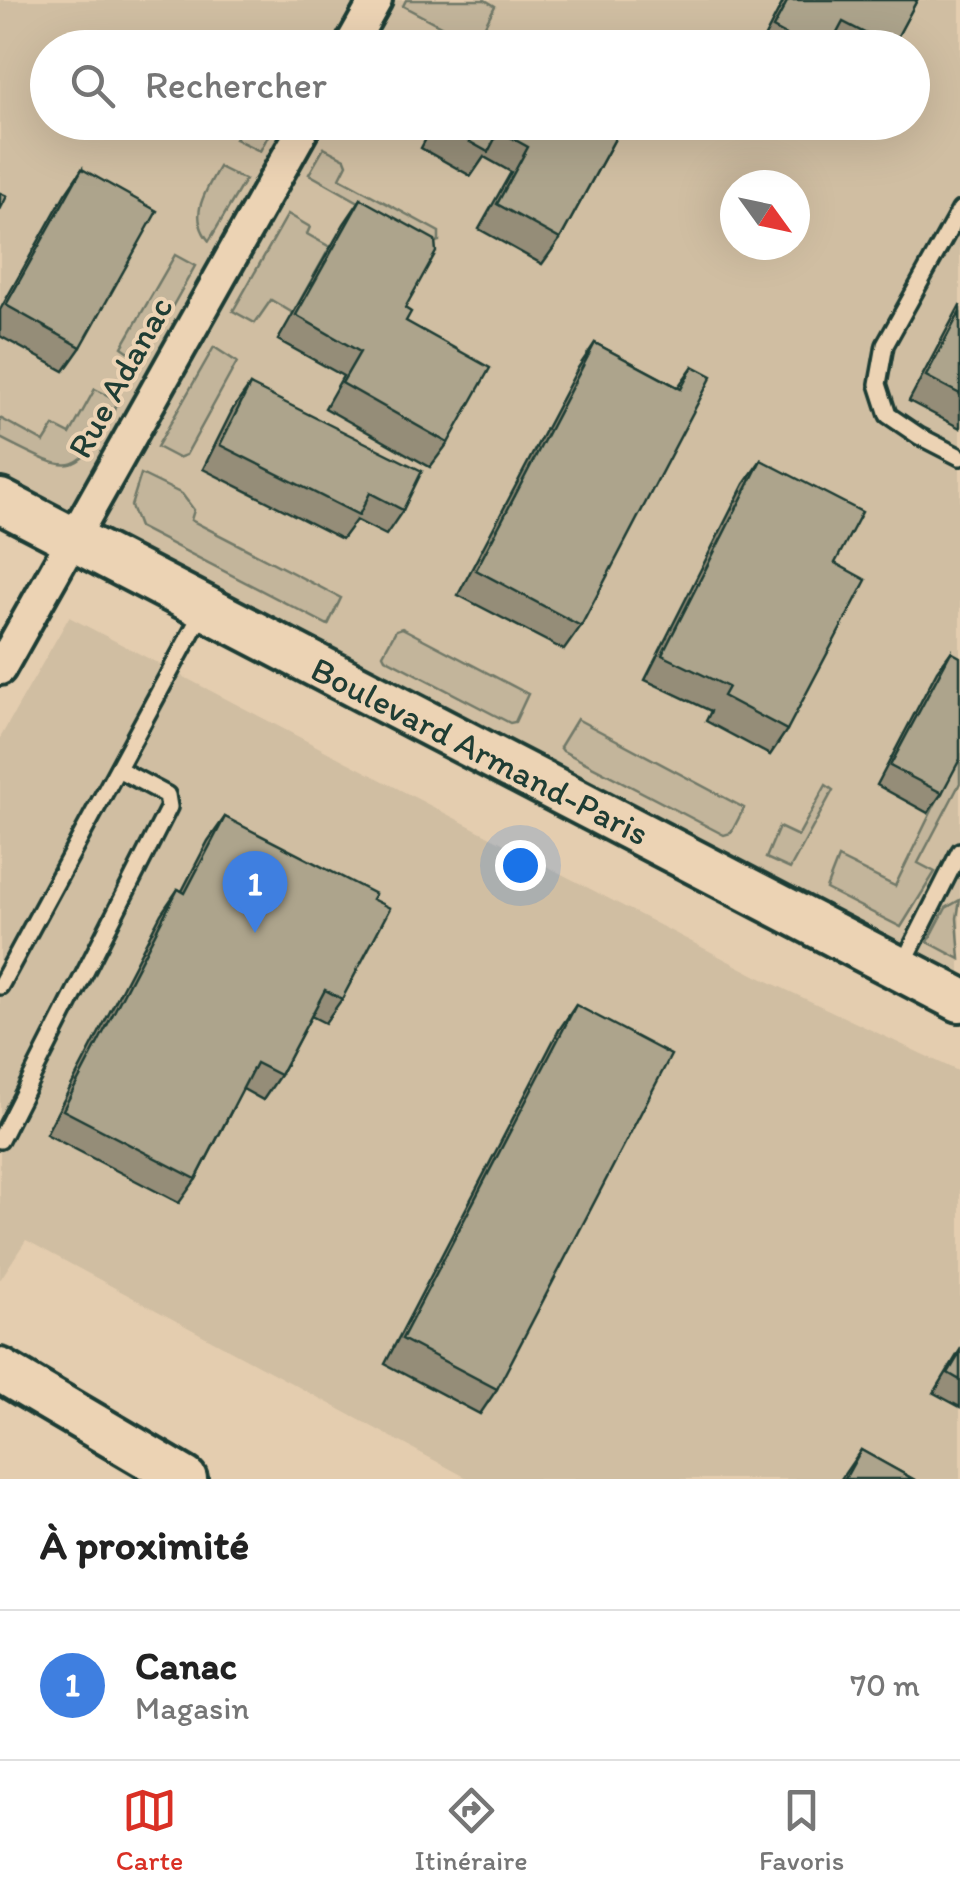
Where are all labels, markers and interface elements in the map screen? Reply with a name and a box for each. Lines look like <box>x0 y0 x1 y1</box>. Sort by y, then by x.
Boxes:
search box <box>30 30 930 140</box>
icon: search <box>65 58 120 113</box>
text: Rechercher <box>145 62 327 108</box>
north arrow <box>720 170 810 260</box>
street label: Rue Adanac <box>58 289 182 465</box>
street label: Boulevard Armand-Paris <box>304 648 656 854</box>
your location <box>495 840 546 891</box>
pin: 1 <box>222 850 288 933</box>
text: À proximité <box>40 1519 249 1570</box>
text: Canac <box>135 1643 237 1689</box>
text: 1 <box>65 1666 80 1704</box>
text: 70 m <box>850 1666 920 1704</box>
text: Magasin <box>135 1689 250 1727</box>
tab: Carte <box>116 1783 183 1877</box>
tab: Itinéraire <box>415 1783 528 1877</box>
tab: Favoris <box>759 1783 844 1877</box>

